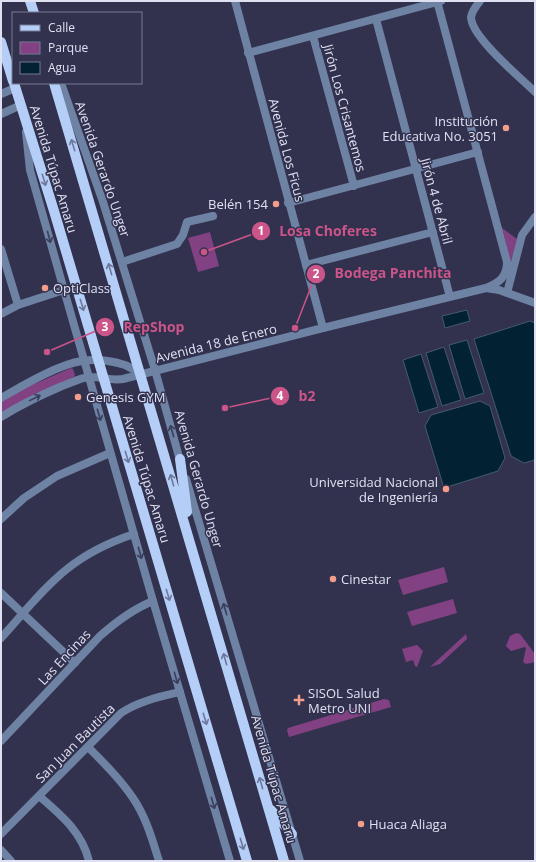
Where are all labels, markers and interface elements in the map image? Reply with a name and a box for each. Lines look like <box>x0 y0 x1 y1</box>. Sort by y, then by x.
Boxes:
legend <box>12 12 142 84</box>
text: Calle <box>48 19 75 36</box>
text: Parque <box>48 39 88 56</box>
street label: Jirón Los Crisantemos <box>319 40 371 174</box>
text: Agua <box>48 59 76 76</box>
street label: Avenida Los Ficus <box>265 96 309 204</box>
street label: Avenida Gerardo Unger <box>71 99 135 240</box>
street label: Avenida Túpac Amaru <box>26 103 82 235</box>
place label: Institución Educativa No. 3051 <box>382 112 498 145</box>
marker: Institución Educativa No. 3051 <box>501 123 511 133</box>
one-way arrow <box>69 139 76 152</box>
street label: Jirón 4 de Abril <box>416 154 457 246</box>
one-way arrow <box>41 174 48 187</box>
place label: Belén 154 <box>208 195 269 213</box>
marker: Belén 154 <box>271 199 281 209</box>
callout: Losa Choferes <box>251 218 384 244</box>
text: Losa Choferes <box>279 221 377 240</box>
text: 1 <box>258 222 264 239</box>
one-way arrow <box>46 230 53 243</box>
callout: Bodega Panchita <box>306 261 459 287</box>
one-way arrow <box>106 263 113 276</box>
text: Bodega Panchita <box>335 263 451 282</box>
text: 2 <box>313 265 320 282</box>
place label: OptiClass <box>53 279 110 297</box>
marker: OptiClass <box>40 283 50 293</box>
one-way arrow <box>79 298 86 311</box>
callout: RepShop <box>95 314 192 340</box>
text: RepShop <box>124 317 185 336</box>
text: 3 <box>102 318 109 335</box>
street label: Avenida 18 de Enero <box>154 319 279 367</box>
callout: b2 <box>270 383 323 409</box>
text: b2 <box>299 386 315 405</box>
text: 4 <box>277 387 284 404</box>
place label: Genesis GYM <box>86 388 166 406</box>
marker: Genesis GYM <box>73 392 83 402</box>
one-way arrow <box>29 394 41 401</box>
one-way arrow <box>96 408 103 421</box>
street label: Avenida Gerardo Unger <box>171 408 228 551</box>
street label: Avenida Túpac Amaru <box>119 413 175 545</box>
one-way arrow <box>168 425 175 438</box>
one-way arrow <box>124 450 131 463</box>
place label: Universidad Nacional de Ingeniería <box>309 473 438 506</box>
one-way arrow <box>168 474 175 487</box>
marker: Universidad Nacional de Ingeniería <box>441 484 451 494</box>
one-way arrow <box>137 546 144 559</box>
place label: Cinestar <box>341 570 392 588</box>
marker: Cinestar <box>328 574 338 584</box>
one-way arrow <box>165 588 172 601</box>
one-way arrow <box>221 603 228 616</box>
street label: Las Encinas <box>34 625 94 689</box>
one-way arrow <box>221 652 228 665</box>
one-way arrow <box>173 671 180 684</box>
place label: SISOL Salud Metro UNI <box>308 684 380 717</box>
marker: SISOL Salud Metro UNI <box>293 694 305 706</box>
street label: San Juan Bautista <box>31 699 119 787</box>
one-way arrow <box>202 713 209 726</box>
street label: Avenida Túpac Amaru <box>247 713 301 845</box>
one-way arrow <box>257 777 264 790</box>
one-way arrow <box>210 796 217 809</box>
place label: Huaca Aliaga <box>369 815 447 833</box>
marker: Huaca Aliaga <box>356 819 366 829</box>
one-way arrow <box>239 837 246 850</box>

